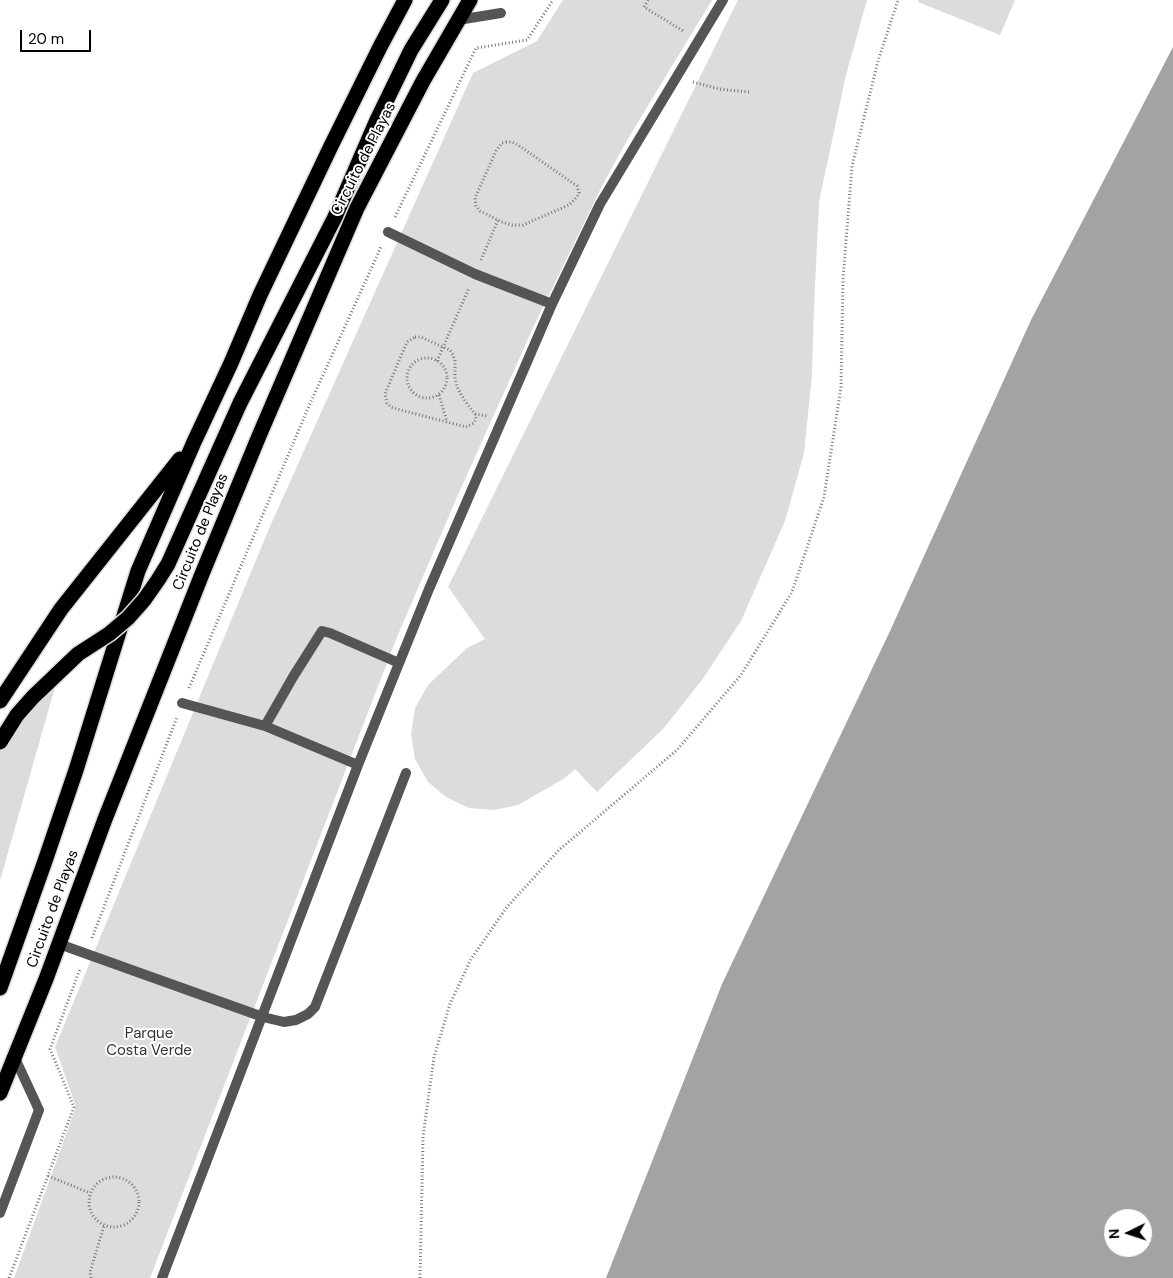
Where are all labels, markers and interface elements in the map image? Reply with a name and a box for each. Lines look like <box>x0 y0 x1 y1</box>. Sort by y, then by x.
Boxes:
scale bar <box>22 20 94 52</box>
text: 20 m <box>28 29 64 49</box>
street label: Circuito de Playas <box>328 99 400 219</box>
street label: Circuito de Playas <box>169 471 233 593</box>
street label: Circuito de Playas <box>23 847 83 971</box>
park label: Parque Costa Verde <box>106 1025 192 1060</box>
north arrow <box>1103 1208 1153 1258</box>
text: N <box>1105 1228 1123 1240</box>

